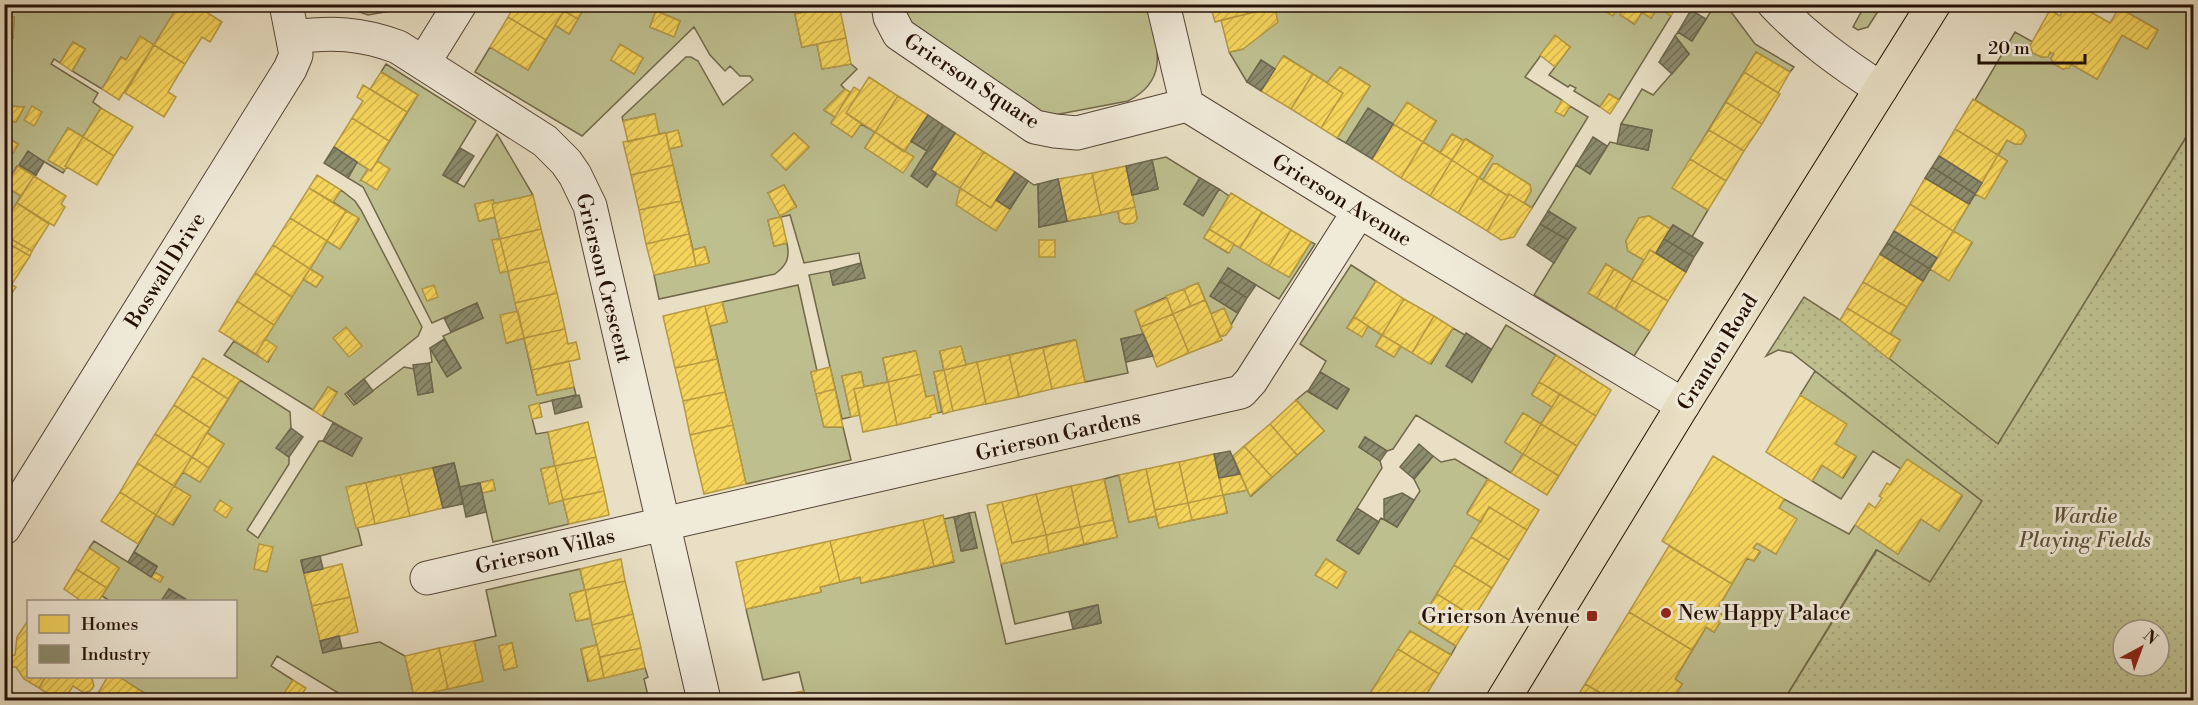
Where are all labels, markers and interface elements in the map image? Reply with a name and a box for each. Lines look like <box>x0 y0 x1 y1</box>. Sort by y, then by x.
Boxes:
scale bar <box>1979 27 2086 65</box>
street label: Grierson Square <box>899 28 1044 135</box>
text: 20 m <box>1988 37 2030 60</box>
street label: Grierson Avenue <box>1267 149 1416 253</box>
street label: Grierson Crescent <box>569 191 637 366</box>
street label: Boswall Drive <box>119 208 212 334</box>
street label: Granton Road <box>1672 290 1764 415</box>
street label: Grierson Gardens <box>973 404 1143 468</box>
park label: Wardie Playing Fields <box>2018 504 2151 554</box>
street label: Grierson Villas <box>473 523 618 581</box>
legend <box>27 600 237 678</box>
place label: New Happy Palace <box>1678 601 1851 627</box>
place label: Grierson Avenue <box>1421 604 1580 630</box>
marker: New Happy Palace <box>1659 606 1673 620</box>
marker: Grierson Avenue <box>1585 609 1599 623</box>
text: Homes <box>81 613 138 636</box>
north arrow <box>2111 618 2171 678</box>
text: N <box>2139 626 2162 649</box>
text: Industry <box>81 643 151 666</box>

